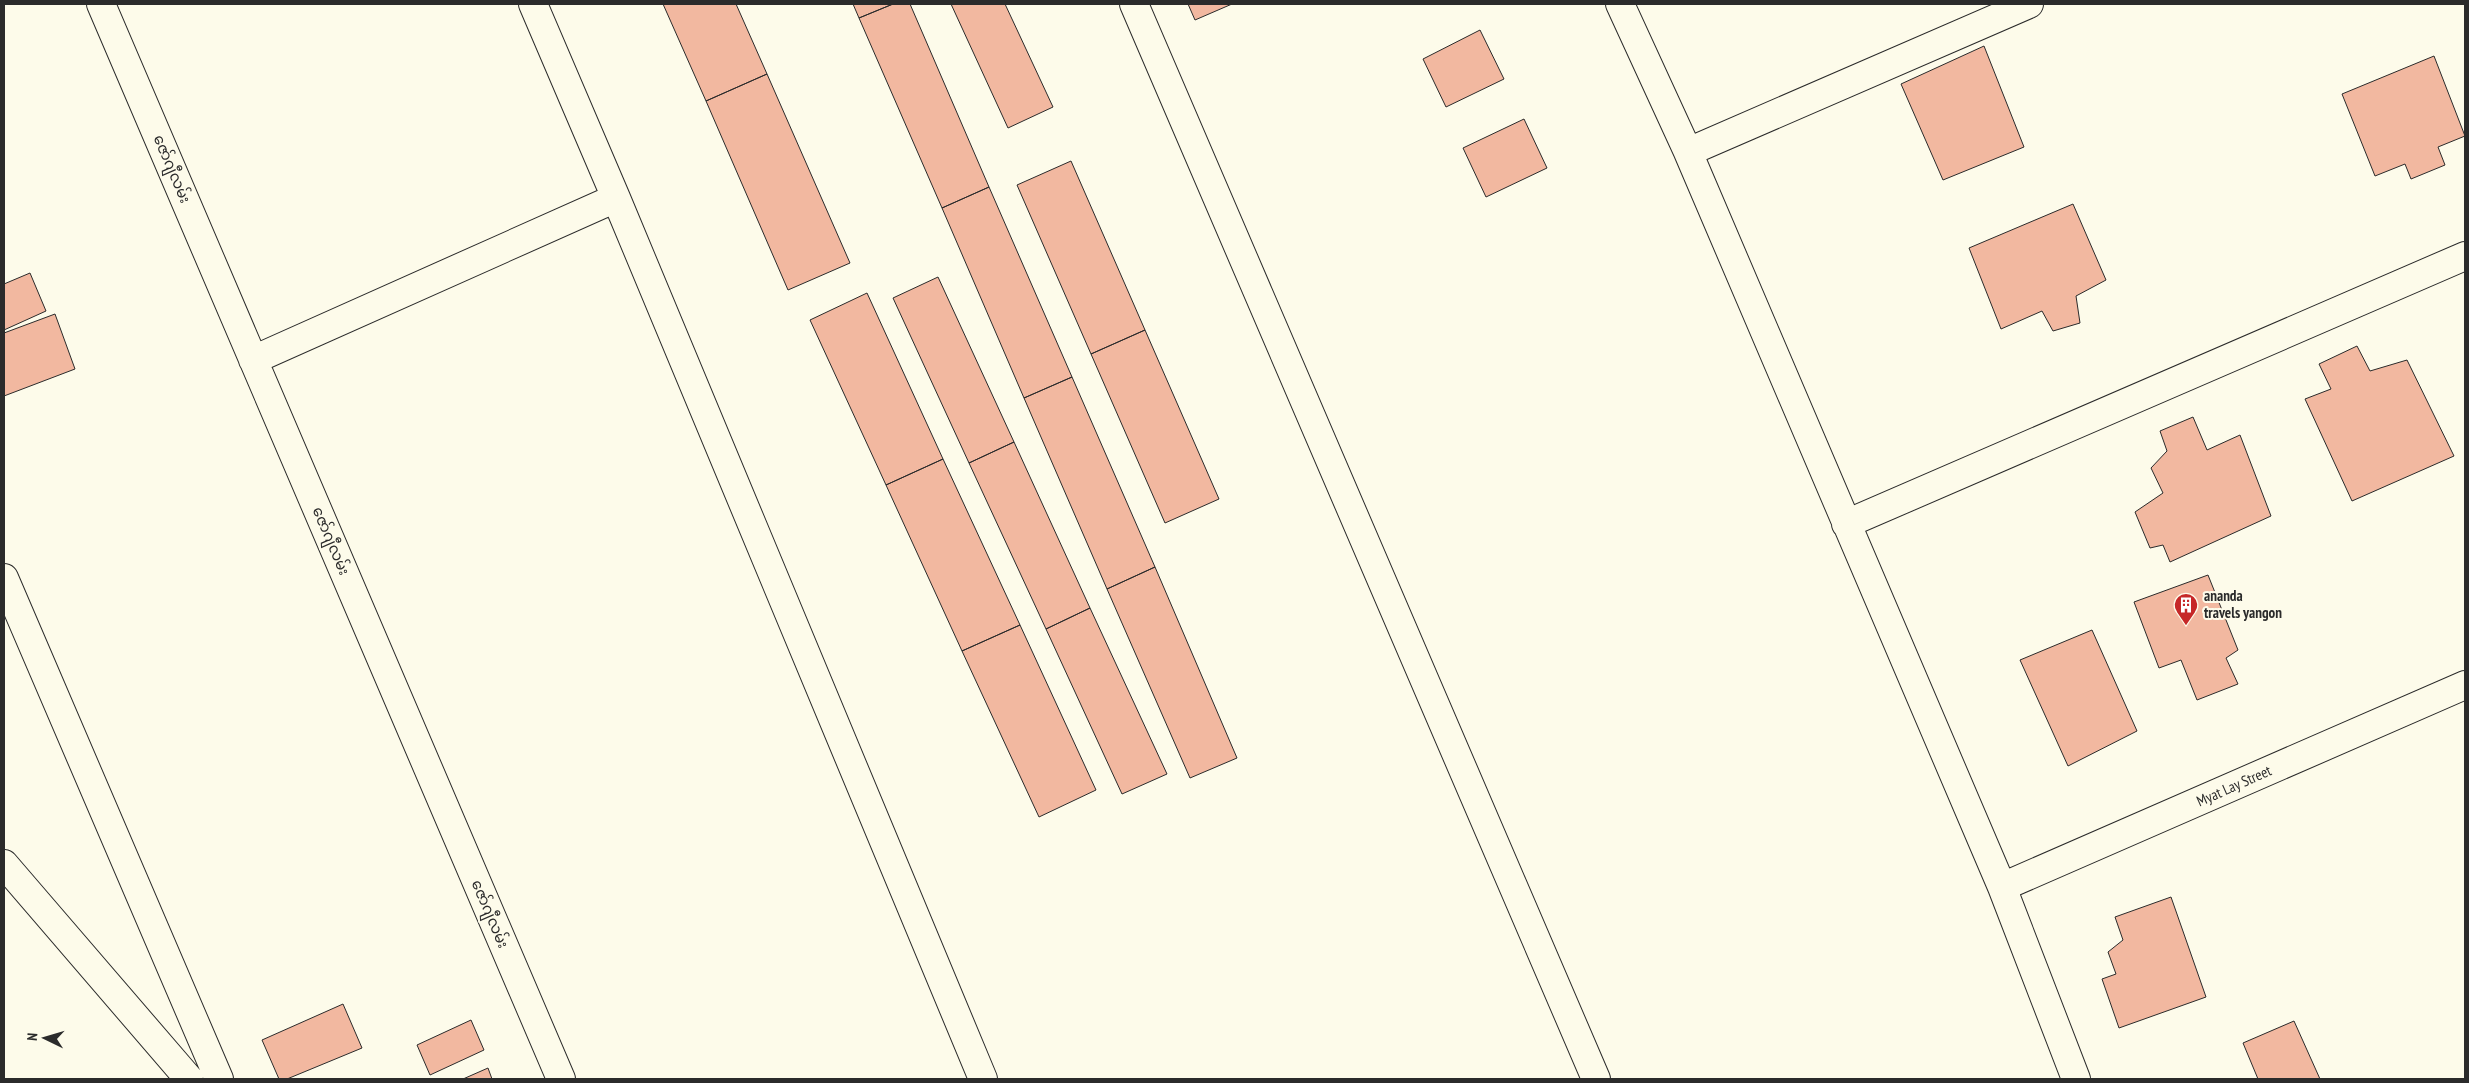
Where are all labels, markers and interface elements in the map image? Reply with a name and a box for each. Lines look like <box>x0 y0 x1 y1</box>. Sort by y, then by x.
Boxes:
street label: ဇော်ဂျီလမ်း <box>147 132 195 207</box>
street label: ဇော်ဂျီလမ်း <box>306 504 354 579</box>
place label: ananda travels yangon <box>2204 586 2282 622</box>
building icon: ananda travels yangon <box>2173 592 2199 626</box>
street label: Myat Lay Street <box>2193 761 2274 810</box>
street label: ဇော်ဂျီလမ်း <box>465 877 513 952</box>
north arrow <box>20 1013 70 1063</box>
text: N <box>23 1032 41 1041</box>

